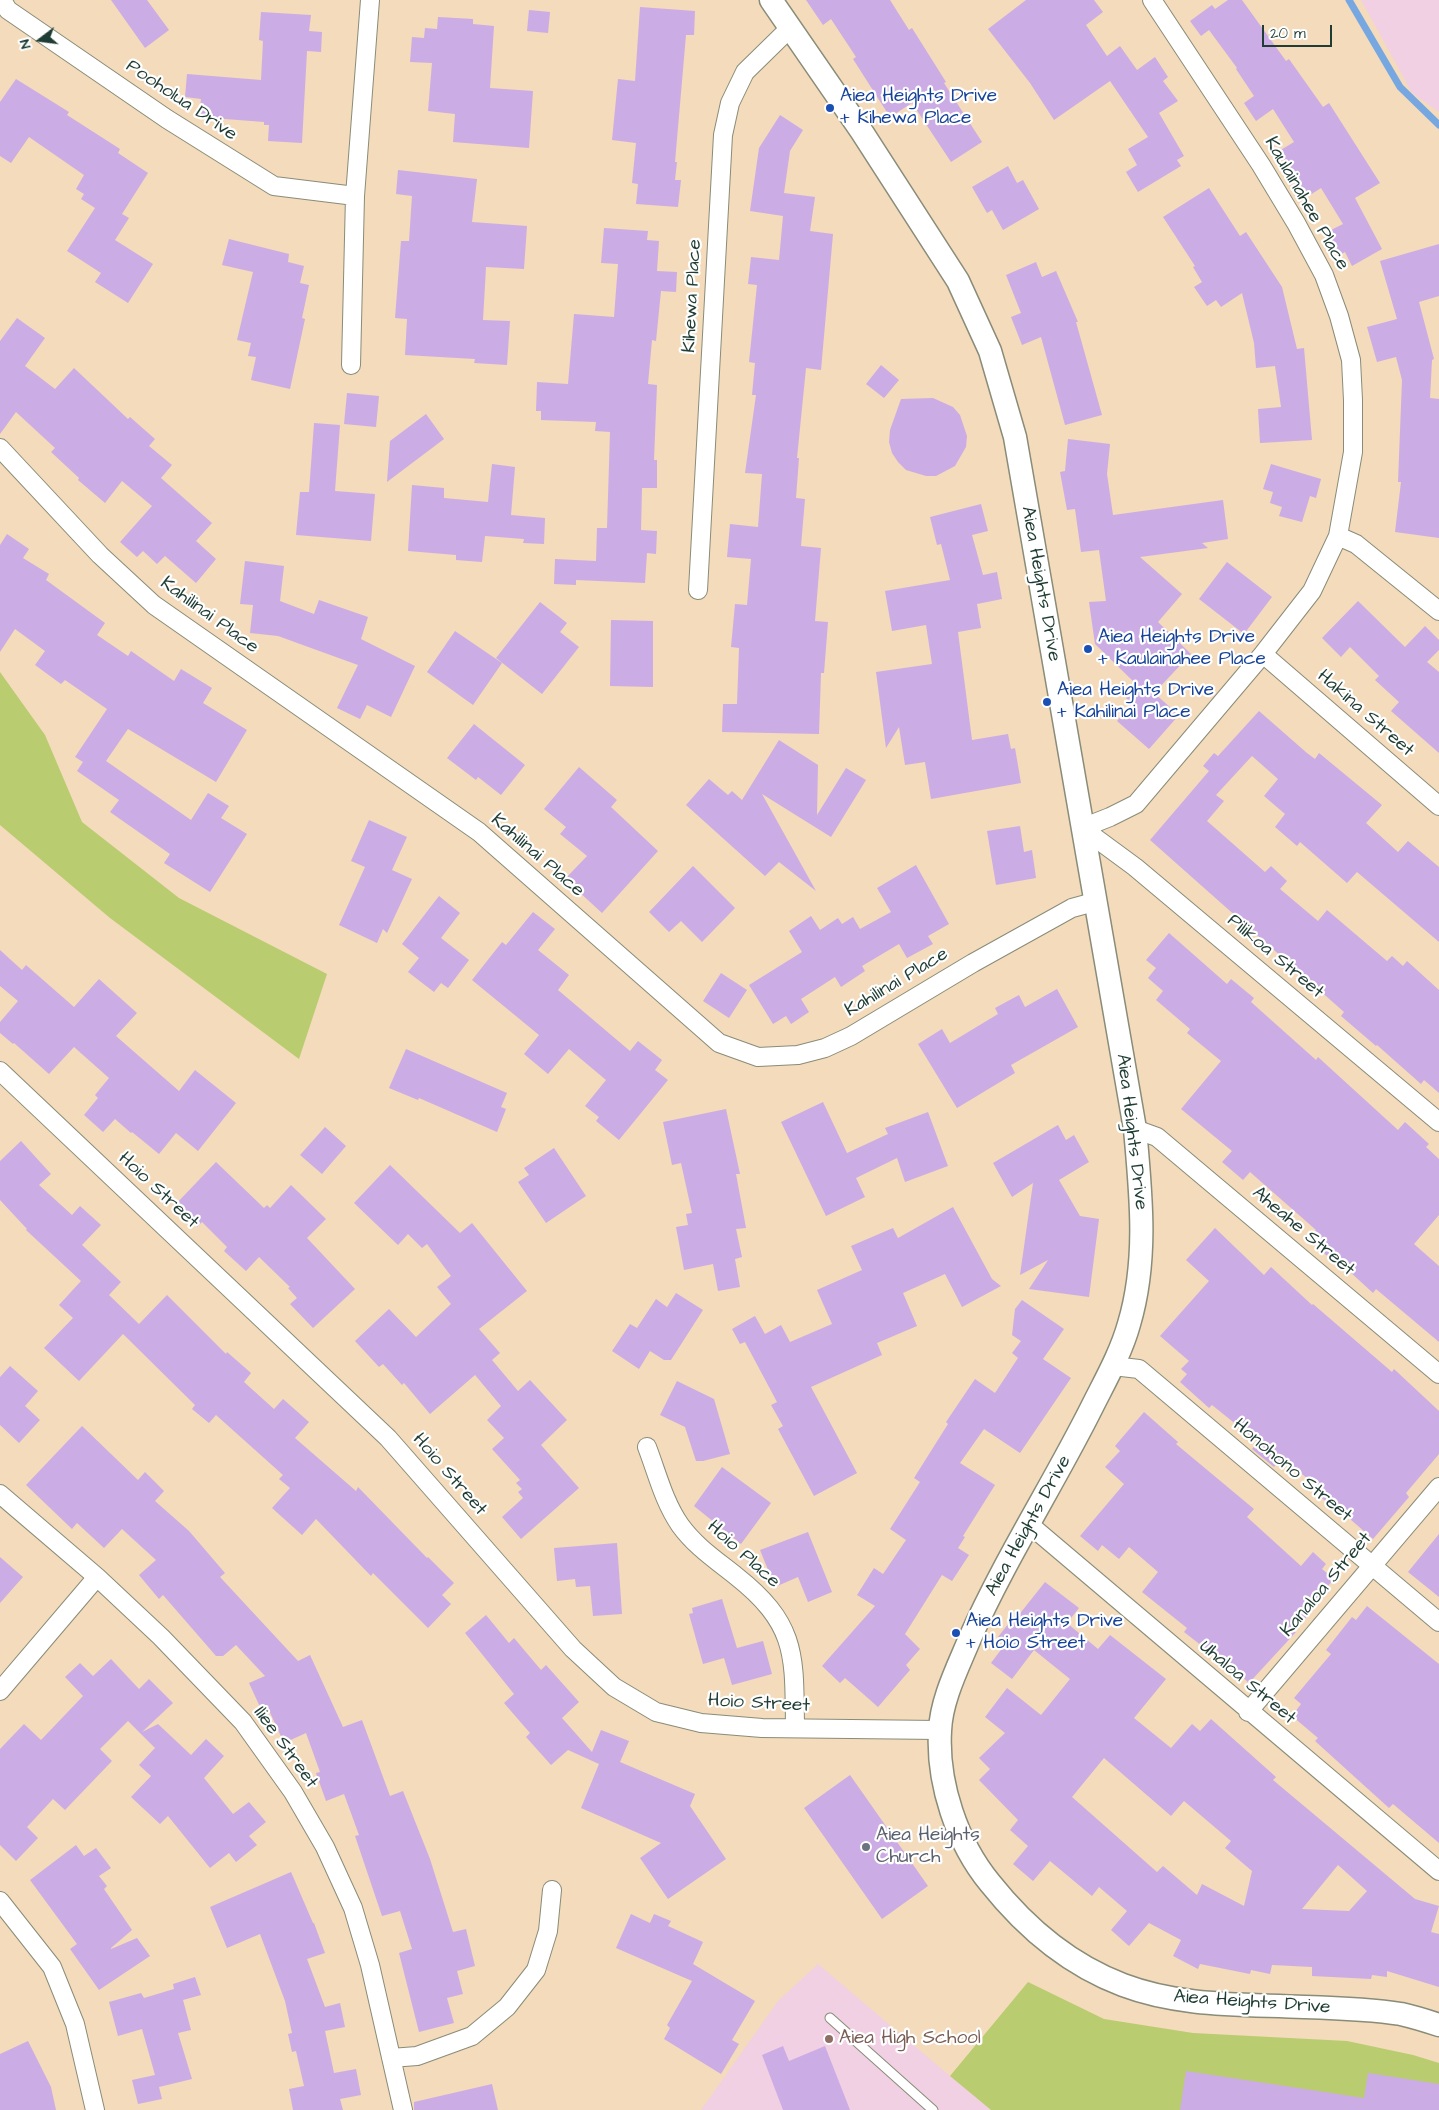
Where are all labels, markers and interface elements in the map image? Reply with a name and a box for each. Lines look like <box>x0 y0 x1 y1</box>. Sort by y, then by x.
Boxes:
north arrow <box>15 15 65 65</box>
scale bar <box>1264 15 1334 47</box>
text: 20 m <box>1270 23 1306 44</box>
text: N <box>15 37 36 51</box>
street label: Pooholua Drive <box>121 55 241 147</box>
place label: Aiea Heights Drive + Kihewa Place <box>840 86 997 130</box>
marker: Aiea Heights Drive + Kihewa Place <box>824 102 836 114</box>
street label: Kaulainahee Place <box>1259 133 1353 275</box>
street label: Kihewa Place <box>679 239 707 353</box>
street label: Aiea Heights Drive <box>1015 505 1065 663</box>
street label: Kahilinai Place <box>155 573 263 659</box>
place label: Aiea Heights Drive + Kaulainahee Place <box>1098 627 1266 671</box>
marker: Aiea Heights Drive + Kaulainahee Place <box>1082 643 1094 655</box>
street label: Hakina Street <box>1312 666 1418 762</box>
place label: Aiea Heights Drive + Kahilinai Place <box>1057 680 1214 724</box>
marker: Aiea Heights Drive + Kahilinai Place <box>1041 696 1053 708</box>
street label: Kahilinai Place <box>486 809 588 903</box>
street label: Pilikoa Street <box>1222 910 1328 1004</box>
street label: Kahilinai Place <box>841 943 953 1023</box>
street label: Aiea Heights Drive <box>1110 1053 1152 1211</box>
street label: Hoio Street <box>113 1148 203 1234</box>
street label: Aheahe Street <box>1247 1182 1359 1282</box>
street label: Honohono Street <box>1228 1414 1356 1528</box>
street label: Hoio Street <box>407 1429 491 1521</box>
street label: Aiea Heights Drive <box>981 1452 1077 1600</box>
street label: Hoio Place <box>702 1516 784 1594</box>
street label: Kanaloa Street <box>1277 1528 1377 1642</box>
place label: Aiea Heights Drive + Hoio Street <box>966 1611 1123 1655</box>
marker: Aiea Heights Drive + Hoio Street <box>950 1627 962 1639</box>
street label: Uhaloa Street <box>1194 1636 1300 1730</box>
street label: Hoio Street <box>707 1690 811 1718</box>
street label: Iliee Street <box>248 1703 322 1793</box>
place label: Aiea Heights Church <box>876 1825 980 1869</box>
marker: Aiea Heights Church <box>860 1841 872 1853</box>
street label: Aiea Heights Drive <box>1173 1986 1331 2020</box>
place label: Aiea High School <box>839 2028 981 2050</box>
marker: Aiea High School <box>823 2033 835 2045</box>

